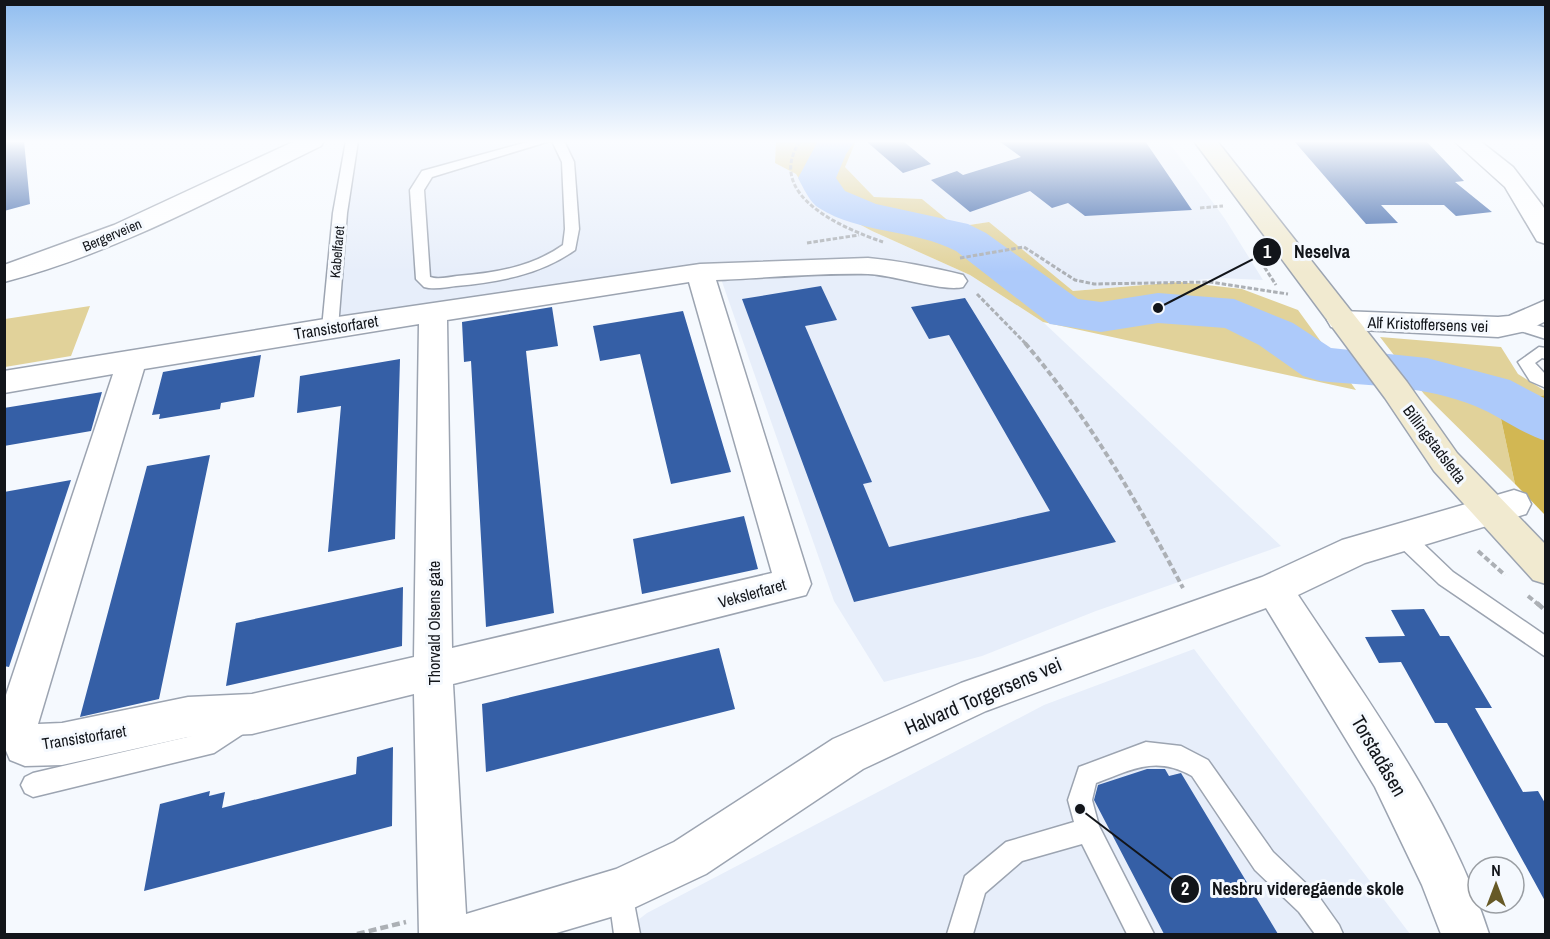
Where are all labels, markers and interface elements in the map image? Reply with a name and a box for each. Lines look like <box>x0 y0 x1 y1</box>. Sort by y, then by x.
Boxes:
street label: Bergerveien <box>80 214 144 256</box>
street label: Kabelfaret <box>326 225 348 279</box>
callout: Neselva <box>1252 234 1362 270</box>
text: 1 <box>1263 239 1272 264</box>
text: Neselva <box>1294 239 1351 264</box>
street label: Transistorfaret <box>292 309 380 345</box>
street label: Alf Kristoffersens vei <box>1366 311 1489 337</box>
street label: Billingstadsletta <box>1398 400 1472 488</box>
street label: Thorvald Olsens gate <box>423 561 445 685</box>
street label: Vekslerfaret <box>716 573 789 613</box>
street label: Halvard Torgersens vei <box>900 650 1066 741</box>
street label: Torstadåsen <box>1345 710 1413 801</box>
street label: Transistorfaret <box>40 719 128 755</box>
north arrow <box>1466 855 1526 915</box>
text: N <box>1491 859 1501 881</box>
callout: Nesbru videregående skole <box>1170 871 1416 907</box>
text: 2 <box>1181 876 1189 901</box>
text: Nesbru videregående skole <box>1212 876 1404 901</box>

